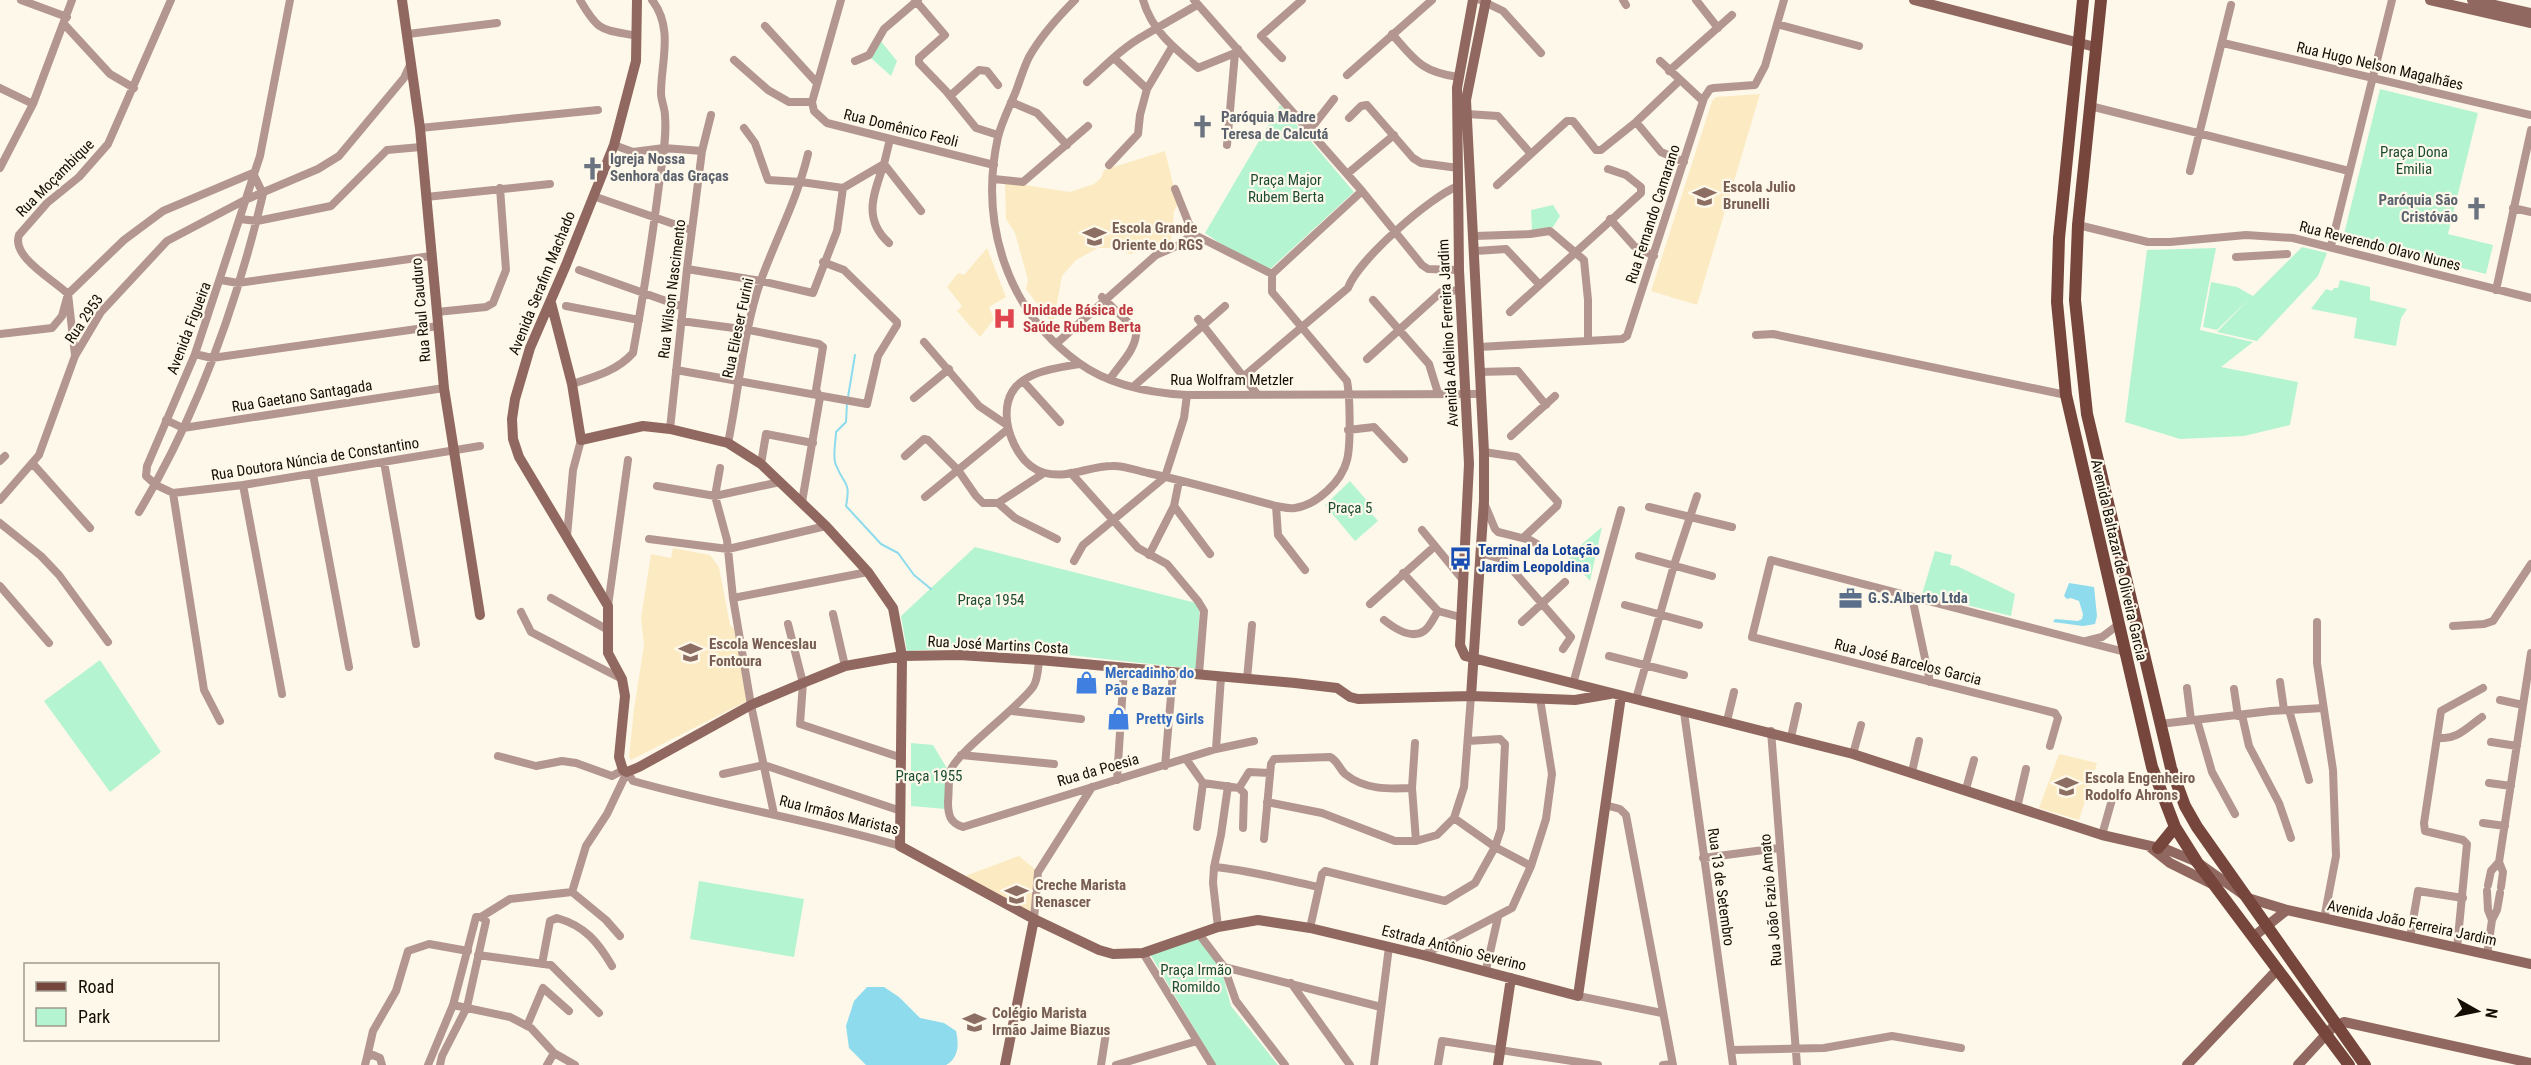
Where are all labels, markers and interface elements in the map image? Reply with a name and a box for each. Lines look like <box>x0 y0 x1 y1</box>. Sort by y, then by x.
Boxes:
street label: Rua Hugo Nelson Magalhães <box>2295 38 2465 94</box>
street label: Rua Domênico Feoli <box>842 105 960 151</box>
place label: Paróquia Madre Teresa de Calcutá <box>1221 108 1328 143</box>
church icon: Paróquia Madre Teresa de Calcutá <box>1190 113 1216 139</box>
street label: Rua Moçambique <box>12 135 98 221</box>
street label: Rua Fernando Camarano <box>1622 142 1684 286</box>
park label: Praça Dona Emilia <box>2380 143 2448 178</box>
place label: Igreja Nossa Senhora das Graças <box>610 150 729 185</box>
church icon: Igreja Nossa Senhora das Graças <box>579 155 605 181</box>
park label: Praça Major Rubem Berta <box>1248 171 1324 206</box>
place label: Escola Julio Brunelli <box>1723 178 1796 213</box>
school or university icon: Escola Julio Brunelli <box>1692 183 1718 209</box>
place label: Paróquia São Cristóvão <box>2379 191 2458 226</box>
church icon: Paróquia São Cristóvão <box>2463 196 2489 222</box>
street label: Avenida Serafim Machado <box>505 208 579 358</box>
street label: Rua Reverendo Olavo Nunes <box>2297 217 2463 275</box>
street label: Rua Wilson Nascimento <box>655 218 689 360</box>
place label: Escola Grande Oriente do RGS <box>1112 219 1203 254</box>
school or university icon: Escola Grande Oriente do RGS <box>1081 224 1107 250</box>
street label: Avenida Adelino Ferreira Jardim <box>1434 239 1462 427</box>
street label: Rua Raul Cauduro <box>407 257 435 363</box>
street label: Rua Elieser Furini <box>719 276 757 380</box>
street label: Avenida Figueira <box>163 279 215 377</box>
street label: Rua 2953 <box>61 291 107 347</box>
place label: Unidade Básica de Saúde Rubem Berta <box>1023 301 1141 336</box>
hospital icon: Unidade Básica de Saúde Rubem Berta <box>992 306 1018 332</box>
street label: Rua Wolfram Metzler <box>1170 371 1294 389</box>
street label: Rua Gaetano Santagada <box>231 376 373 416</box>
street label: Rua Doutora Núncia de Constantino <box>210 434 420 484</box>
street label: Avenida Baltazar de Oliveira Garcia <box>2087 458 2151 662</box>
park label: Praça 5 <box>1328 499 1372 517</box>
place label: Terminal da Lotação Jardim Leopoldina <box>1478 541 1600 576</box>
bus stop icon: Terminal da Lotação Jardim Leopoldina <box>1447 546 1473 572</box>
office icon: G.S.Alberto Ltda <box>1837 585 1863 611</box>
place label: G.S.Alberto Ltda <box>1868 589 1968 607</box>
park label: Praça 1954 <box>958 591 1024 609</box>
street label: Rua José Martins Costa <box>927 632 1069 658</box>
place label: Escola Wenceslau Fontoura <box>709 635 817 670</box>
street label: Rua José Barcelos Garcia <box>1833 635 1983 689</box>
school or university icon: Escola Wenceslau Fontoura <box>678 640 704 666</box>
place label: Mercadinho do Pão e Bazar <box>1105 664 1194 699</box>
shop icon: Mercadinho do Pão e Bazar <box>1074 669 1100 695</box>
shop icon: Pretty Girls <box>1105 706 1131 732</box>
place label: Pretty Girls <box>1136 710 1204 728</box>
street label: Rua da Poesia <box>1055 750 1141 790</box>
park label: Praça 1955 <box>896 767 962 785</box>
place label: Escola Engenheiro Rodolfo Ahrons <box>2085 769 2195 804</box>
school or university icon: Escola Engenheiro Rodolfo Ahrons <box>2054 774 2080 800</box>
street label: Rua Irmãos Maristas <box>777 791 901 839</box>
street label: Rua 13 de Setembro <box>1704 827 1738 947</box>
street label: Rua João Fazio Amato <box>1756 833 1786 967</box>
place label: Creche Marista Renascer <box>1035 876 1126 911</box>
school or university icon: Creche Marista Renascer <box>1004 881 1030 907</box>
street label: Avenida João Ferreira Jardim <box>2326 896 2498 950</box>
street label: Estrada Antônio Severino <box>1380 921 1528 975</box>
park label: Praça Irmão Romildo <box>1160 961 1232 996</box>
legend <box>24 963 219 1041</box>
text: Road <box>78 976 114 997</box>
north arrow <box>2447 981 2507 1041</box>
place label: Colégio Marista Irmão Jaime Biazus <box>992 1004 1111 1039</box>
text: Park <box>78 1006 110 1027</box>
text: N <box>2481 1007 2501 1020</box>
school or university icon: Colégio Marista Irmão Jaime Biazus <box>961 1009 987 1035</box>

